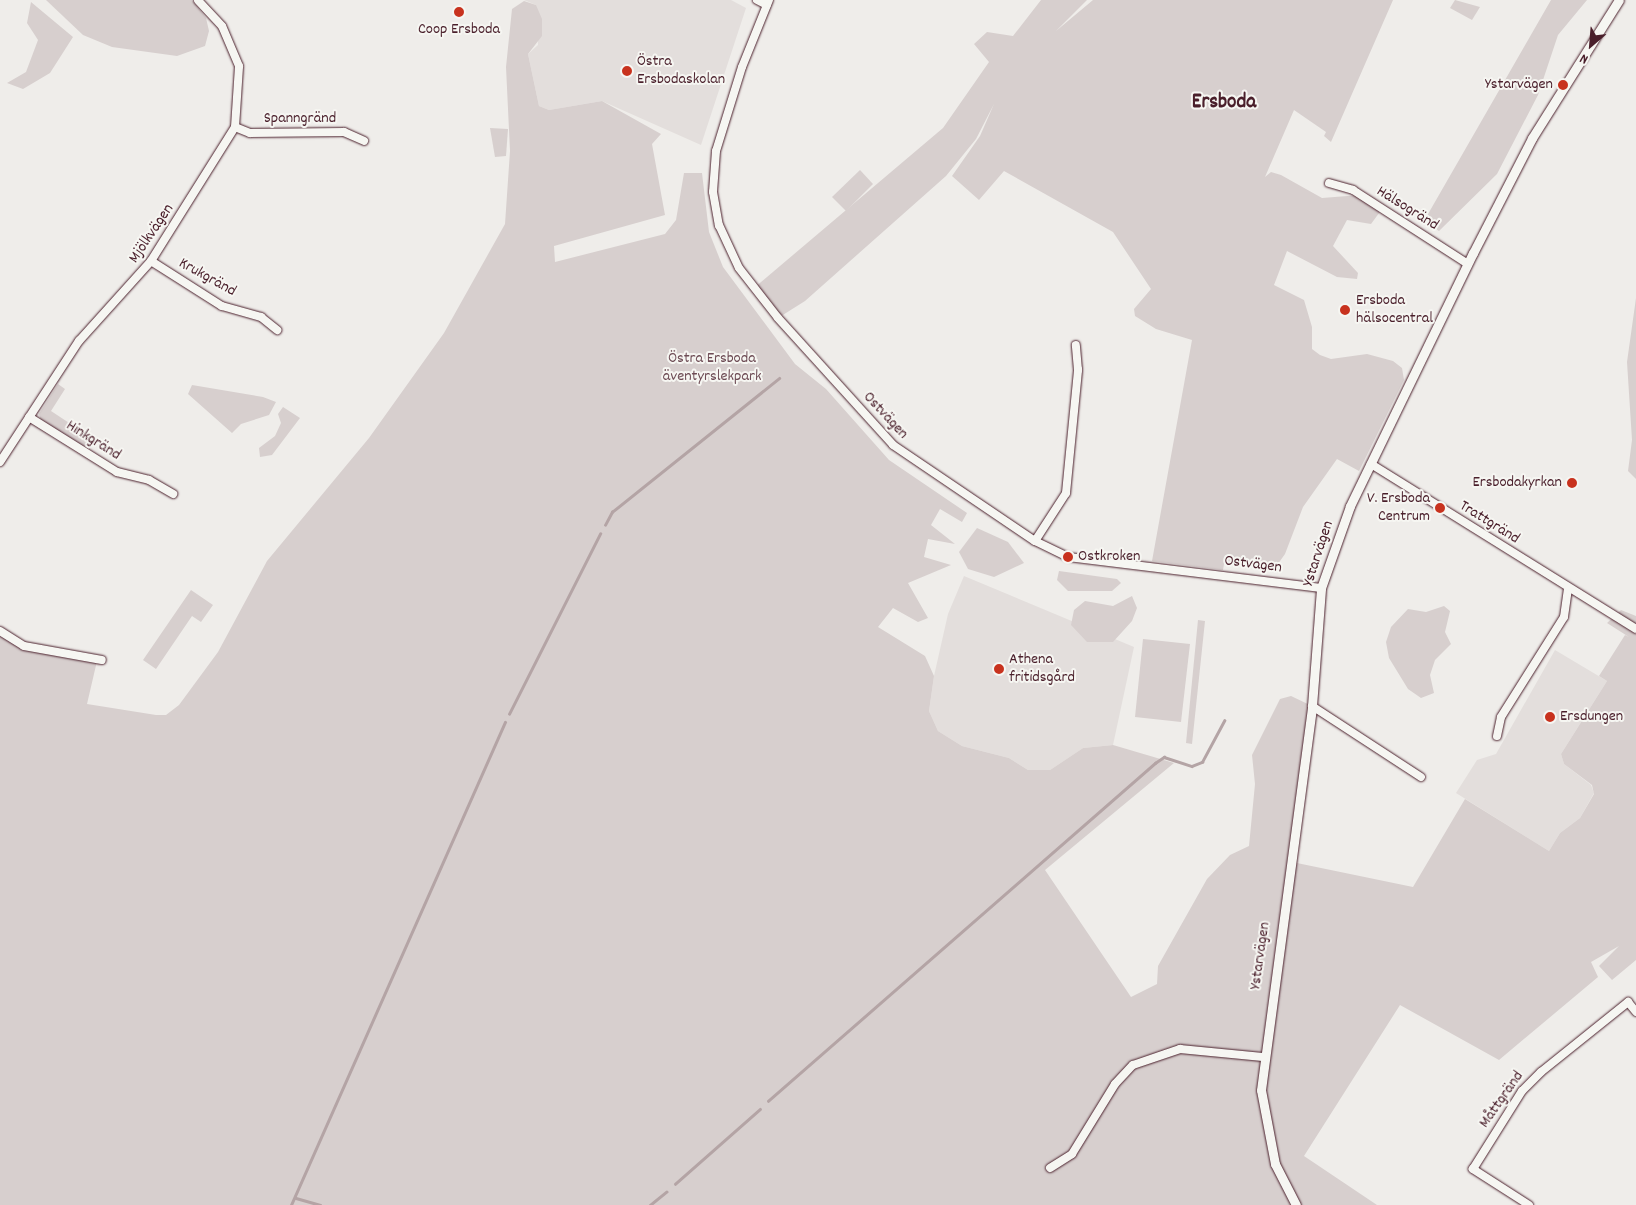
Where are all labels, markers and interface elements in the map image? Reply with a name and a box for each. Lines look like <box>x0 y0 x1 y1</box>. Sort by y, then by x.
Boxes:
marker: Coop Ersboda <box>453 6 465 18</box>
place label: Coop Ersboda <box>418 20 500 40</box>
north arrow <box>1566 20 1616 70</box>
text: N <box>1577 48 1592 69</box>
place label: Östra Ersbodaskolan <box>637 52 725 90</box>
marker: Östra Ersbodaskolan <box>621 65 633 77</box>
place label: Ystarvägen <box>1485 75 1553 95</box>
marker: Ystarvägen <box>1557 79 1569 91</box>
district label: Ersboda <box>1192 90 1256 116</box>
street label: Spanngränd <box>264 109 336 129</box>
street label: Hälsogränd <box>1372 182 1442 236</box>
street label: Mjölkvägen <box>125 201 179 267</box>
street label: Krukgränd <box>175 254 239 302</box>
place label: Ersboda hälsocentral <box>1356 291 1433 329</box>
marker: Ersboda hälsocentral <box>1338 303 1352 317</box>
park label: Östra Ersboda äventyrslekpark <box>663 349 761 387</box>
street label: Ostvägen <box>858 388 912 444</box>
street label: Hinkgränd <box>62 417 124 465</box>
place label: Ersbodakyrkan <box>1473 473 1562 493</box>
marker: Ersbodakyrkan <box>1566 477 1578 489</box>
place label: V. Ersboda Centrum <box>1367 489 1430 527</box>
street label: Trattgränd <box>1455 497 1523 549</box>
marker: V. Ersboda Centrum <box>1434 502 1446 514</box>
street label: Ystarvägen <box>1299 519 1339 589</box>
place label: Ostkroken <box>1078 547 1140 567</box>
marker: Ostkroken <box>1062 551 1074 563</box>
street label: Ostvägen <box>1223 552 1283 578</box>
place label: Athena fritidsgård <box>1009 650 1075 688</box>
marker: Athena fritidsgård <box>993 663 1005 675</box>
place label: Ersdungen <box>1560 707 1623 727</box>
marker: Ersdungen <box>1544 711 1556 723</box>
street label: Ystarvägen <box>1247 921 1275 991</box>
street label: Måttgränd <box>1475 1068 1529 1132</box>

